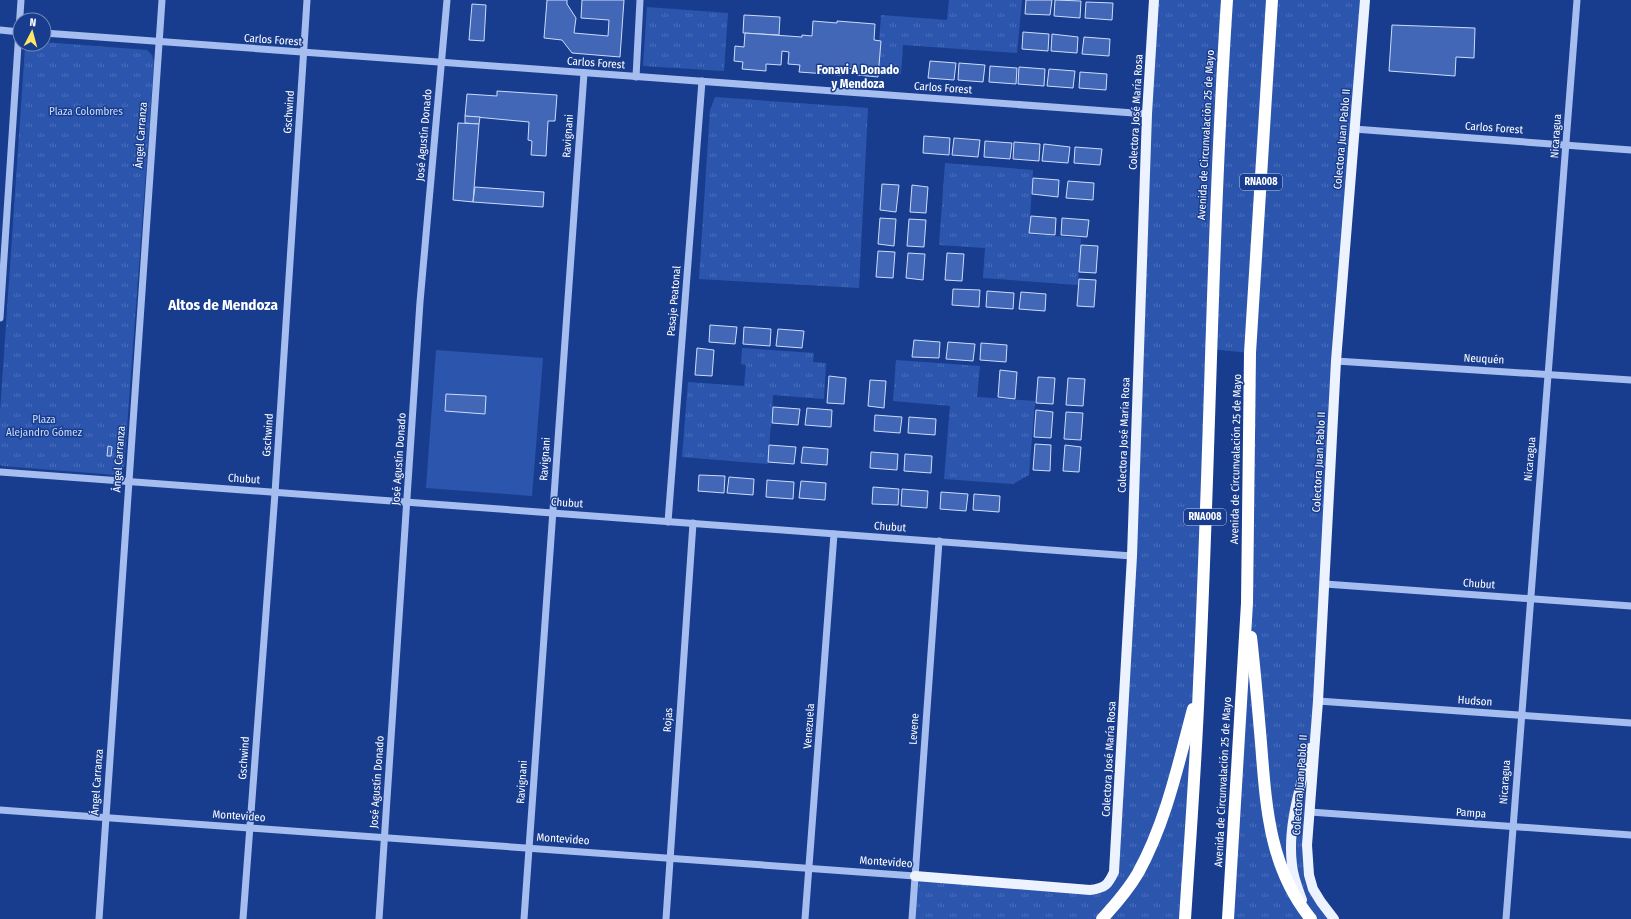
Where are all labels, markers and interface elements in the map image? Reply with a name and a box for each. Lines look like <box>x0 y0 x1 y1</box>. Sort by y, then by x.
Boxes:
north arrow <box>12 12 52 52</box>
text: N <box>29 16 37 29</box>
street label: Carlos Forest <box>244 31 303 49</box>
street label: Avenida de Circunvalación 25 de Mayo <box>1195 49 1217 220</box>
street label: Carlos Forest <box>567 54 626 72</box>
street label: Colectora José María Rosa <box>1126 54 1146 170</box>
district label: Fonavi A Donado y Mendoza <box>817 63 900 91</box>
street label: Carlos Forest <box>914 79 973 97</box>
street label: José Agustín Donado <box>413 88 435 182</box>
street label: Colectora Juan Pablo II <box>1331 88 1353 190</box>
street label: Gschwind <box>281 90 297 134</box>
street label: Ángel Carranza <box>131 101 150 169</box>
park label: Plaza Colombres <box>49 105 123 118</box>
street label: Nicaragua <box>1548 113 1564 159</box>
street label: Ravignani <box>560 114 576 158</box>
street label: Carlos Forest <box>1465 119 1524 137</box>
road number: RNA008 <box>1240 174 1282 190</box>
street label: Pasaje Peatonal <box>664 265 684 337</box>
district label: Altos de Mendoza <box>167 296 278 314</box>
street label: Neuquén <box>1463 351 1505 367</box>
street label: Avenida de Circunvalación 25 de Mayo <box>1228 373 1244 544</box>
street label: Colectora José María Rosa <box>1115 377 1133 493</box>
street label: Colectora Juan Pablo II <box>1310 411 1328 513</box>
street label: José Agustín Donado <box>389 412 409 506</box>
park label: Plaza Alejandro Gómez <box>6 413 83 439</box>
street label: Gschwind <box>260 413 276 457</box>
street label: Ángel Carranza <box>109 425 128 493</box>
street label: Nicaragua <box>1522 436 1538 482</box>
street label: Ravignani <box>537 437 553 481</box>
street label: Chubut <box>227 471 261 487</box>
street label: Chubut <box>550 495 584 511</box>
road number: RNA008 <box>1184 509 1226 525</box>
street label: Chubut <box>873 519 907 535</box>
street label: Chubut <box>1462 576 1496 592</box>
street label: Hudson <box>1457 693 1493 709</box>
street label: Avenida de Circunvalación 25 de Mayo <box>1212 696 1234 867</box>
street label: Colectora José María Rosa <box>1099 701 1119 817</box>
street label: Venezuela <box>801 703 817 749</box>
street label: Rojas <box>661 707 675 733</box>
street label: Levene <box>906 713 922 745</box>
street label: Colectora Juan Pablo II <box>1290 734 1310 836</box>
street label: José Agustín Donado <box>367 735 387 829</box>
street label: Gschwind <box>236 736 252 780</box>
street label: Ángel Carranza <box>87 748 106 816</box>
street label: Nicaragua <box>1497 759 1513 805</box>
street label: Ravignani <box>514 760 530 804</box>
street label: Pampa <box>1455 805 1487 821</box>
street label: Montevideo <box>212 808 266 824</box>
street label: Montevideo <box>536 831 590 847</box>
street label: Montevideo <box>859 854 913 870</box>

